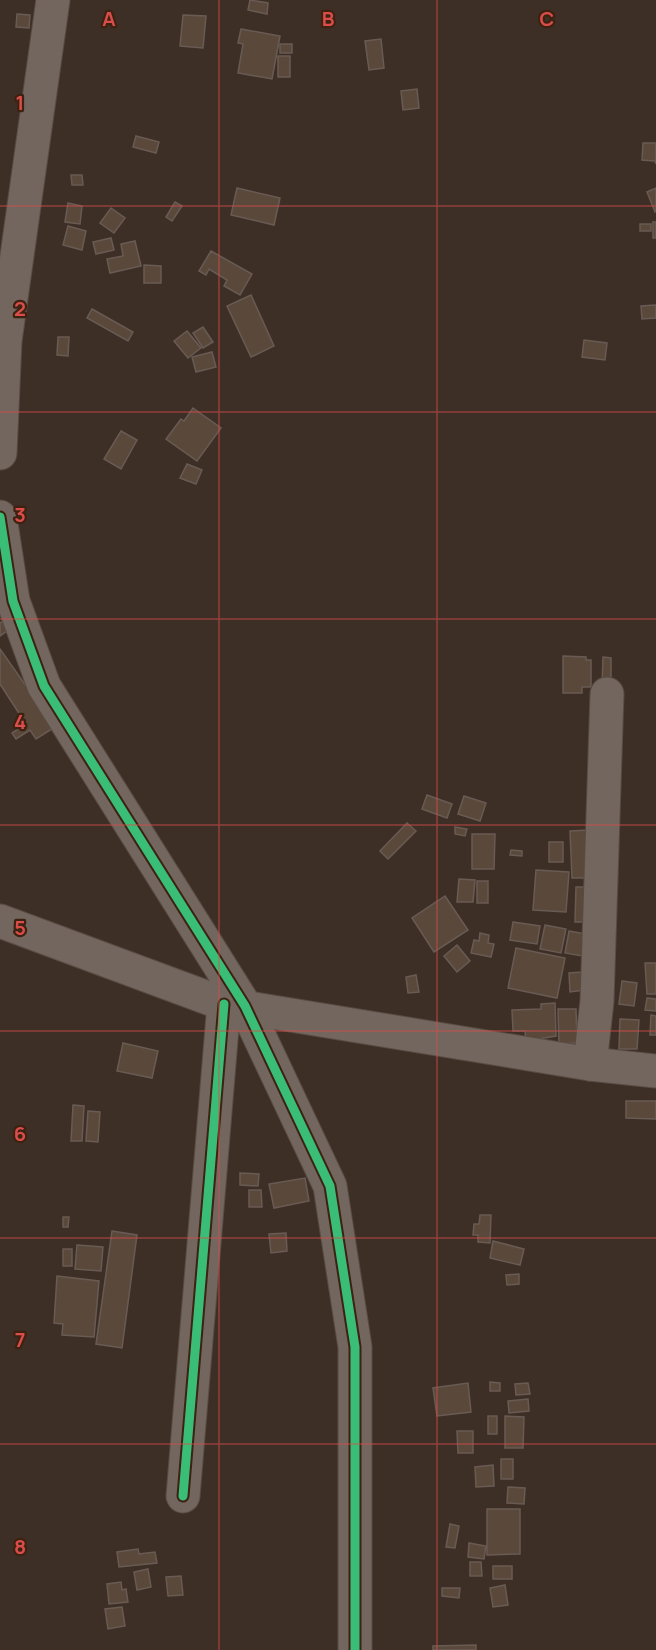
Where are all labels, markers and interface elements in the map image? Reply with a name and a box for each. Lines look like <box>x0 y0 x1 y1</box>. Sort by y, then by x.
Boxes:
text: A <box>102 5 116 32</box>
text: B <box>322 5 335 32</box>
text: C <box>540 5 554 32</box>
text: 1 <box>16 89 24 116</box>
text: 2 <box>14 295 26 322</box>
text: 3 <box>14 501 26 528</box>
text: 4 <box>14 708 26 735</box>
text: 5 <box>14 914 26 941</box>
text: 6 <box>14 1120 26 1147</box>
text: 7 <box>15 1326 25 1353</box>
text: 8 <box>14 1533 26 1560</box>

